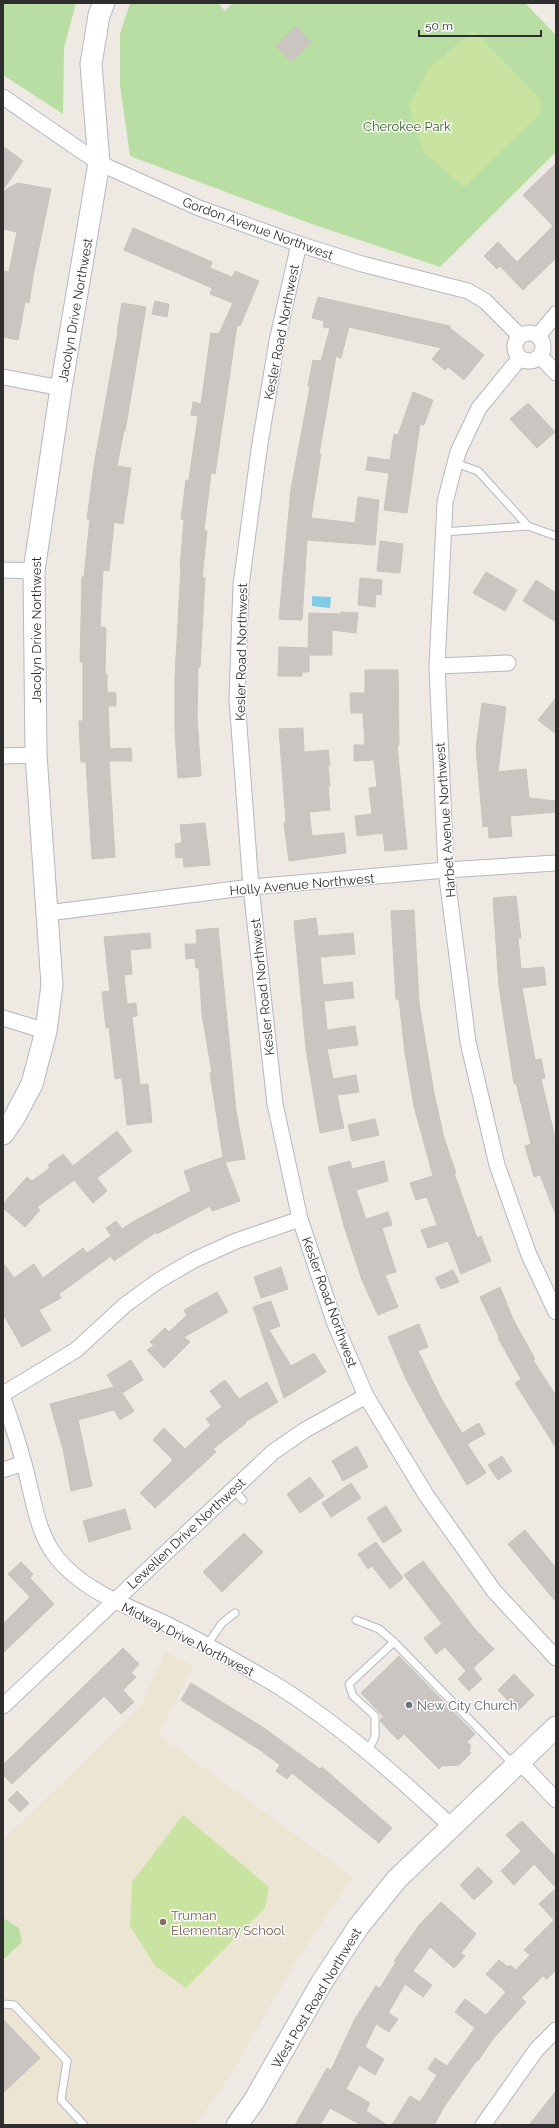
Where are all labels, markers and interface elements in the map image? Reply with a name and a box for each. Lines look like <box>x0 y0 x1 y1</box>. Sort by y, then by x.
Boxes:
scale bar <box>419 12 541 38</box>
text: 50 m <box>425 19 453 33</box>
park label: Cherokee Park <box>363 119 451 134</box>
street label: Gordon Avenue Northwest <box>180 194 336 263</box>
street label: Jacolyn Drive Northwest <box>55 236 96 383</box>
street label: Kesler Road Northwest <box>261 262 302 401</box>
street label: Jacolyn Drive Northwest <box>29 556 44 703</box>
street label: Kesler Road Northwest <box>233 582 250 721</box>
street label: Harbet Avenue Northwest <box>433 741 458 898</box>
street label: Holly Avenue Northwest <box>229 871 376 898</box>
street label: Kesler Road Northwest <box>248 917 277 1056</box>
street label: Kesler Road Northwest <box>299 1235 360 1370</box>
street label: Lewellen Drive Northwest <box>124 1474 249 1592</box>
street label: Midway Drive Northwest <box>119 1599 257 1680</box>
place label: New City Church <box>417 1698 517 1713</box>
marker: New City Church <box>404 1700 414 1710</box>
place label: Truman Elementary School <box>171 1908 285 1938</box>
marker: Truman Elementary School <box>158 1917 168 1927</box>
street label: West Post Road Northwest <box>269 1925 365 2071</box>

